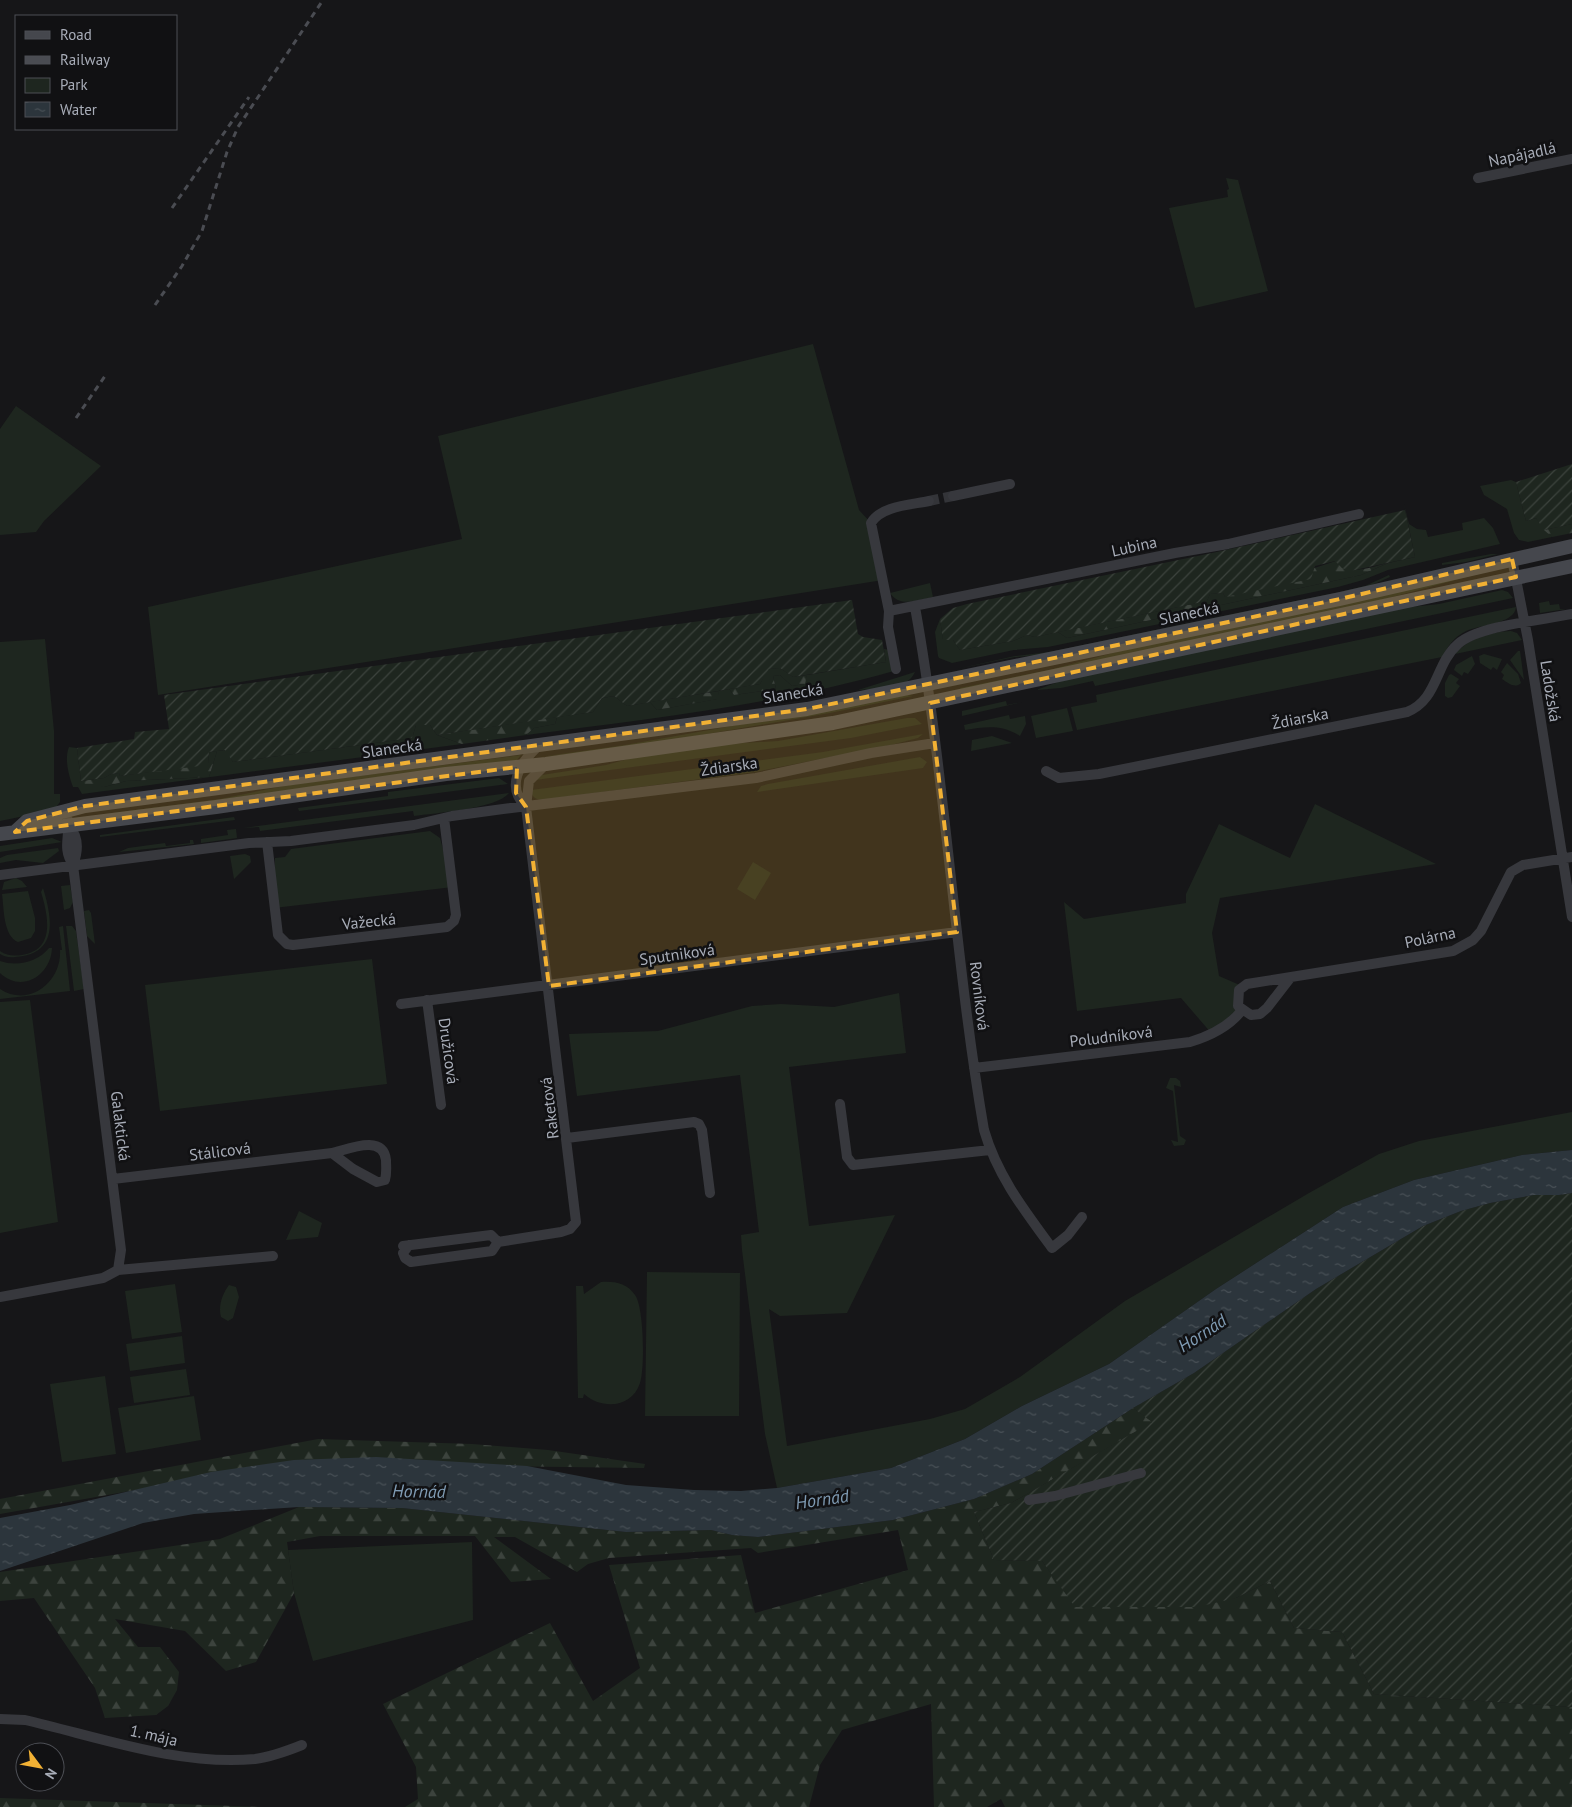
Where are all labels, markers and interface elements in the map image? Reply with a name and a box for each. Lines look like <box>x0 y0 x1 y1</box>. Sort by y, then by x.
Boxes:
legend <box>15 15 178 130</box>
text: Road <box>60 25 92 44</box>
text: Railway <box>60 50 110 69</box>
text: Park <box>60 75 88 94</box>
text: Water <box>60 100 97 119</box>
street label: Napájadlá <box>1486 137 1558 171</box>
street label: Lubina <box>1109 531 1159 561</box>
street label: Slanecká <box>1157 597 1221 629</box>
street label: Ladožská <box>1536 659 1566 723</box>
street label: Slanecká <box>761 678 825 708</box>
street label: Ždiarska <box>1270 703 1330 733</box>
street label: Slanecká <box>361 734 423 762</box>
street label: Ždiarska <box>699 752 759 780</box>
street label: Važecká <box>340 908 397 934</box>
street label: Polárna <box>1403 922 1457 952</box>
street label: Sputniková <box>638 939 716 969</box>
street label: Rovníková <box>966 960 994 1032</box>
street label: Družicová <box>434 1017 464 1085</box>
street label: Poludníková <box>1068 1021 1154 1051</box>
street label: Raketová <box>535 1076 563 1140</box>
street label: Galaktická <box>107 1090 135 1162</box>
street label: Stálicová <box>188 1137 252 1165</box>
water label: Hornád <box>1173 1308 1231 1357</box>
water label: Hornád <box>392 1479 447 1503</box>
water label: Hornád <box>794 1484 851 1514</box>
street label: 1. mája <box>128 1720 180 1750</box>
north arrow <box>15 1742 65 1792</box>
text: N <box>41 1765 61 1783</box>

